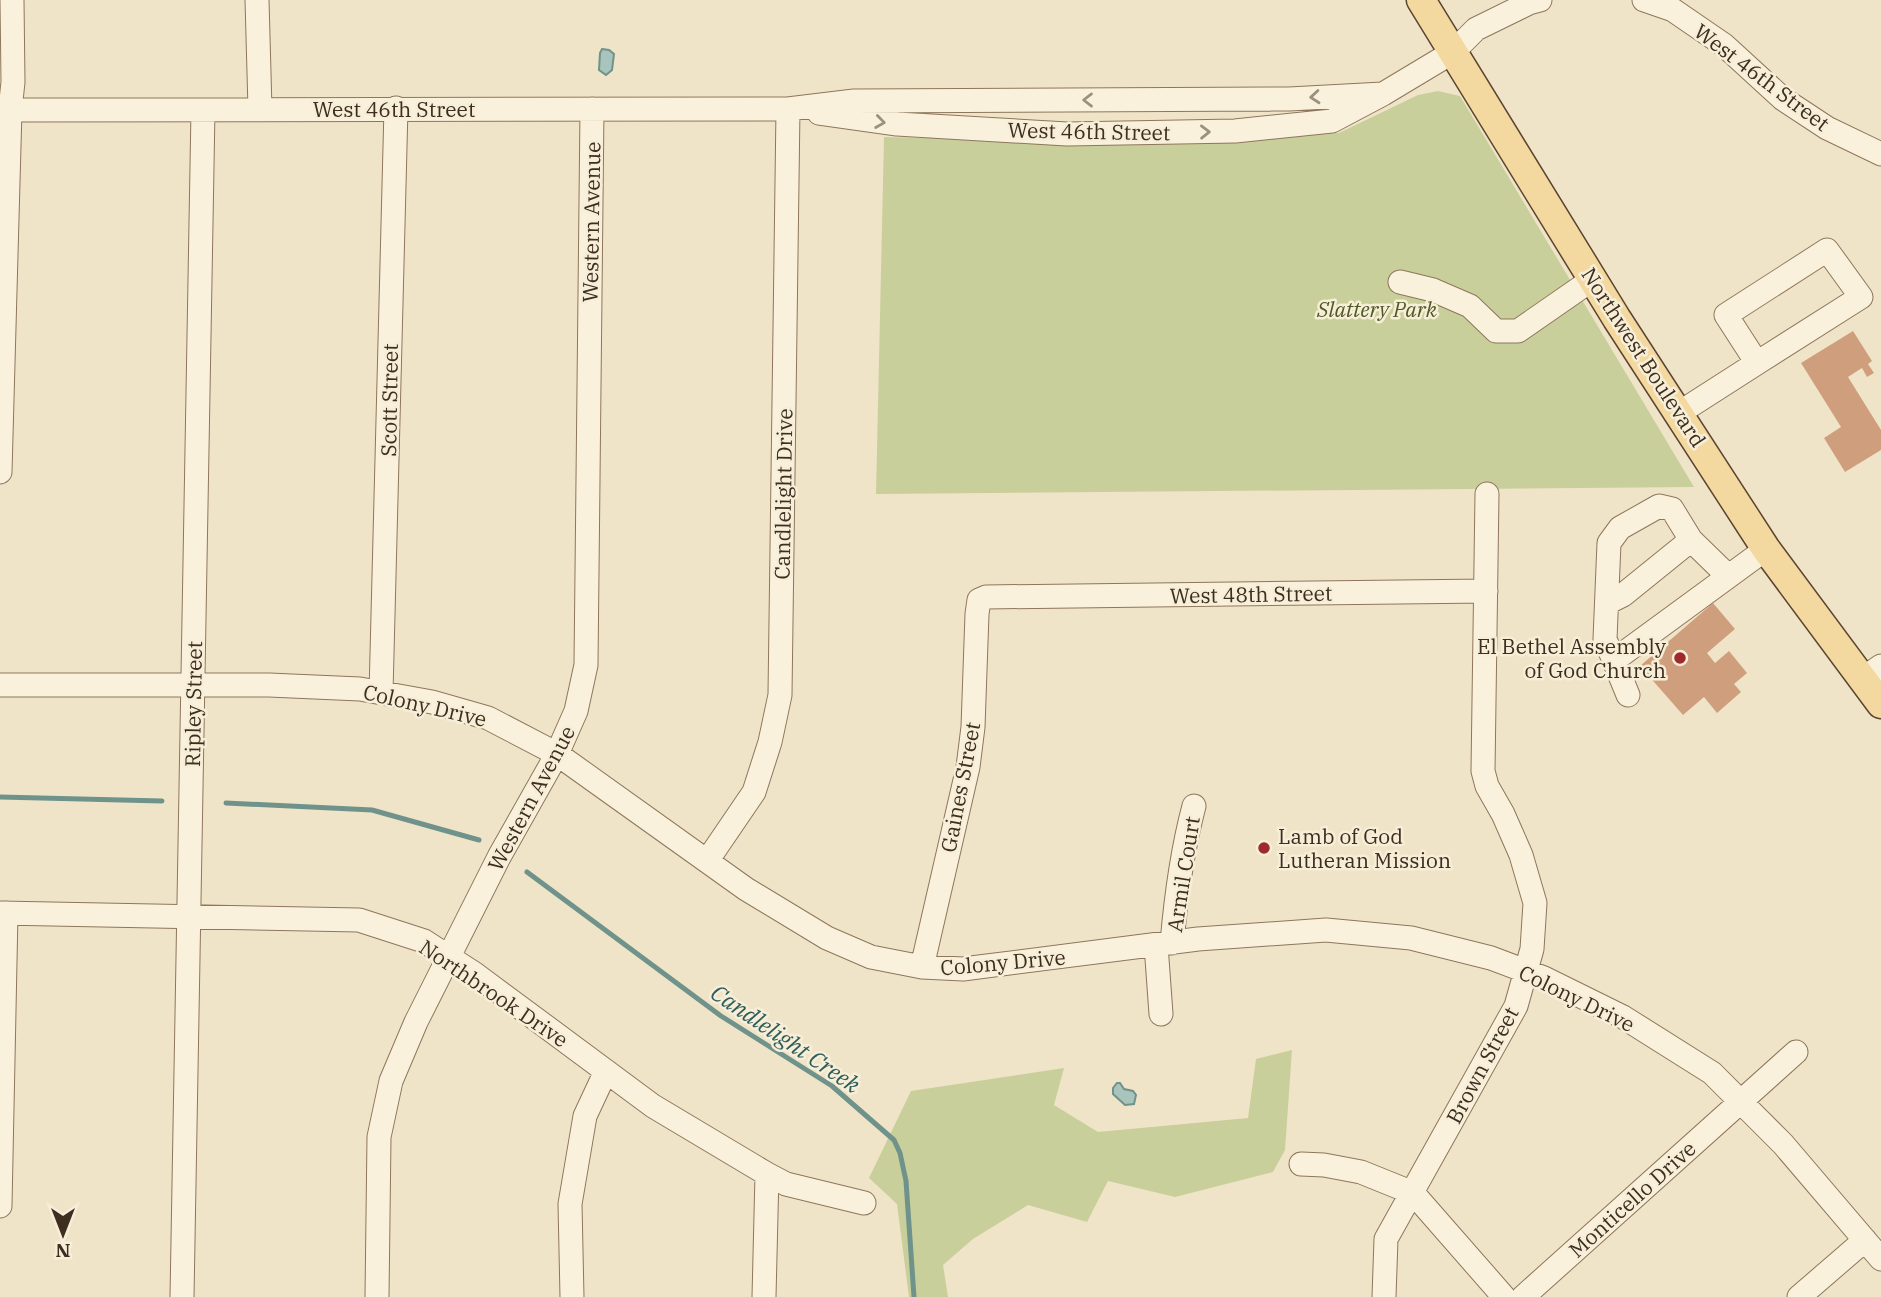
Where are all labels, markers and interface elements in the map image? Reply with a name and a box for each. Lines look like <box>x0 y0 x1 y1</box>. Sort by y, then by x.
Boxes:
street label: West 46th Street <box>1689 17 1835 137</box>
one-way arrow <box>1309 89 1320 104</box>
one-way arrow <box>1082 92 1093 108</box>
street label: West 46th Street <box>313 95 475 123</box>
one-way arrow <box>874 114 886 129</box>
street label: West 46th Street <box>1007 116 1171 146</box>
one-way arrow <box>1200 124 1211 139</box>
street label: Western Avenue <box>576 141 606 303</box>
street label: Northwest Boulevard <box>1575 262 1713 452</box>
park label: Slattery Park <box>1316 295 1438 323</box>
street label: Scott Street <box>374 343 404 457</box>
street label: Candlelight Drive <box>768 408 798 580</box>
street label: West 48th Street <box>1169 579 1333 609</box>
place label: El Bethel Assembly of God Church <box>1477 632 1667 684</box>
street label: Ripley Street <box>178 641 208 767</box>
marker: El Bethel Assembly of God Church <box>1672 650 1688 666</box>
street label: Colony Drive <box>361 677 489 733</box>
street label: Gaines Street <box>934 719 986 855</box>
street label: Western Avenue <box>481 720 581 876</box>
street label: Armil Court <box>1160 814 1206 934</box>
place label: Lamb of God Lutheran Mission <box>1278 822 1451 874</box>
marker: Lamb of God Lutheran Mission <box>1256 840 1272 856</box>
street label: Northbrook Drive <box>414 933 574 1053</box>
street label: Colony Drive <box>939 943 1067 981</box>
street label: Colony Drive <box>1514 958 1640 1038</box>
water label: Candlelight Creek <box>705 977 867 1100</box>
street label: Brown Street <box>1439 1002 1525 1128</box>
street label: Monticello Drive <box>1563 1134 1701 1264</box>
north arrow <box>28 1199 98 1269</box>
text: N <box>55 1239 71 1263</box>

